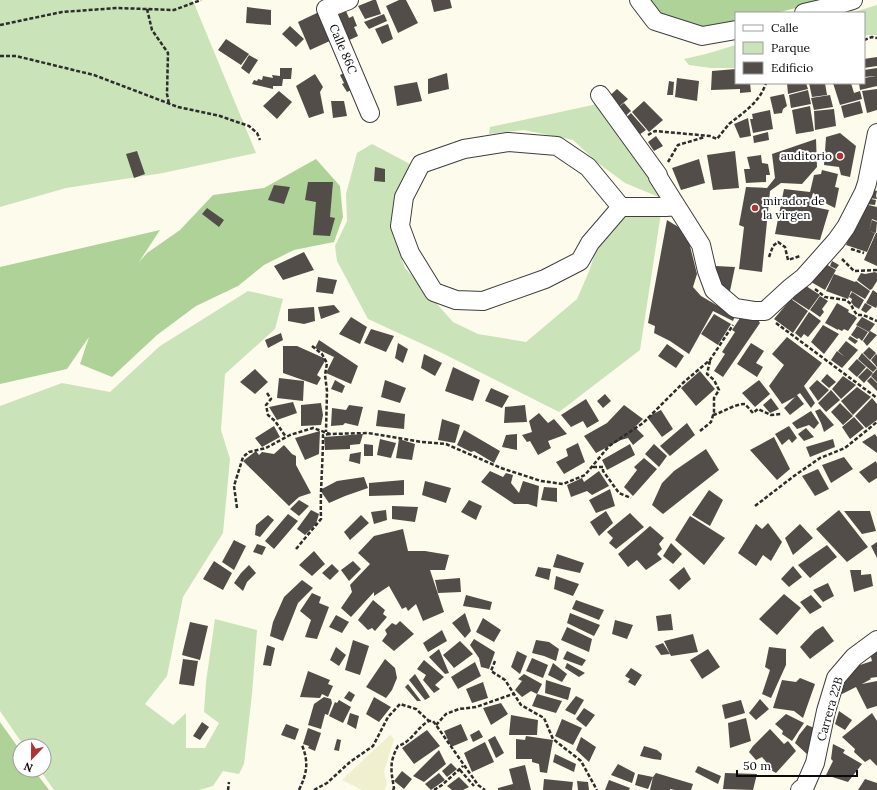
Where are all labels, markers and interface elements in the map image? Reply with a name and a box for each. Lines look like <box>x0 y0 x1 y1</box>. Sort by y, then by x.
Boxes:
legend <box>735 12 865 84</box>
text: Calle <box>771 20 799 35</box>
street label: Calle 86C <box>326 22 361 77</box>
text: Parque <box>771 40 811 55</box>
text: Edificio <box>771 60 813 75</box>
place label: auditorio <box>781 148 832 163</box>
marker: auditorio <box>835 151 845 161</box>
place label: mirador de la virgen <box>763 193 825 222</box>
marker: mirador de la virgen <box>750 203 760 213</box>
street label: Carrera 22B <box>813 675 846 743</box>
north arrow <box>12 738 52 778</box>
scale bar <box>737 752 857 778</box>
text: 50 m <box>743 758 771 773</box>
text: N <box>21 759 35 775</box>

